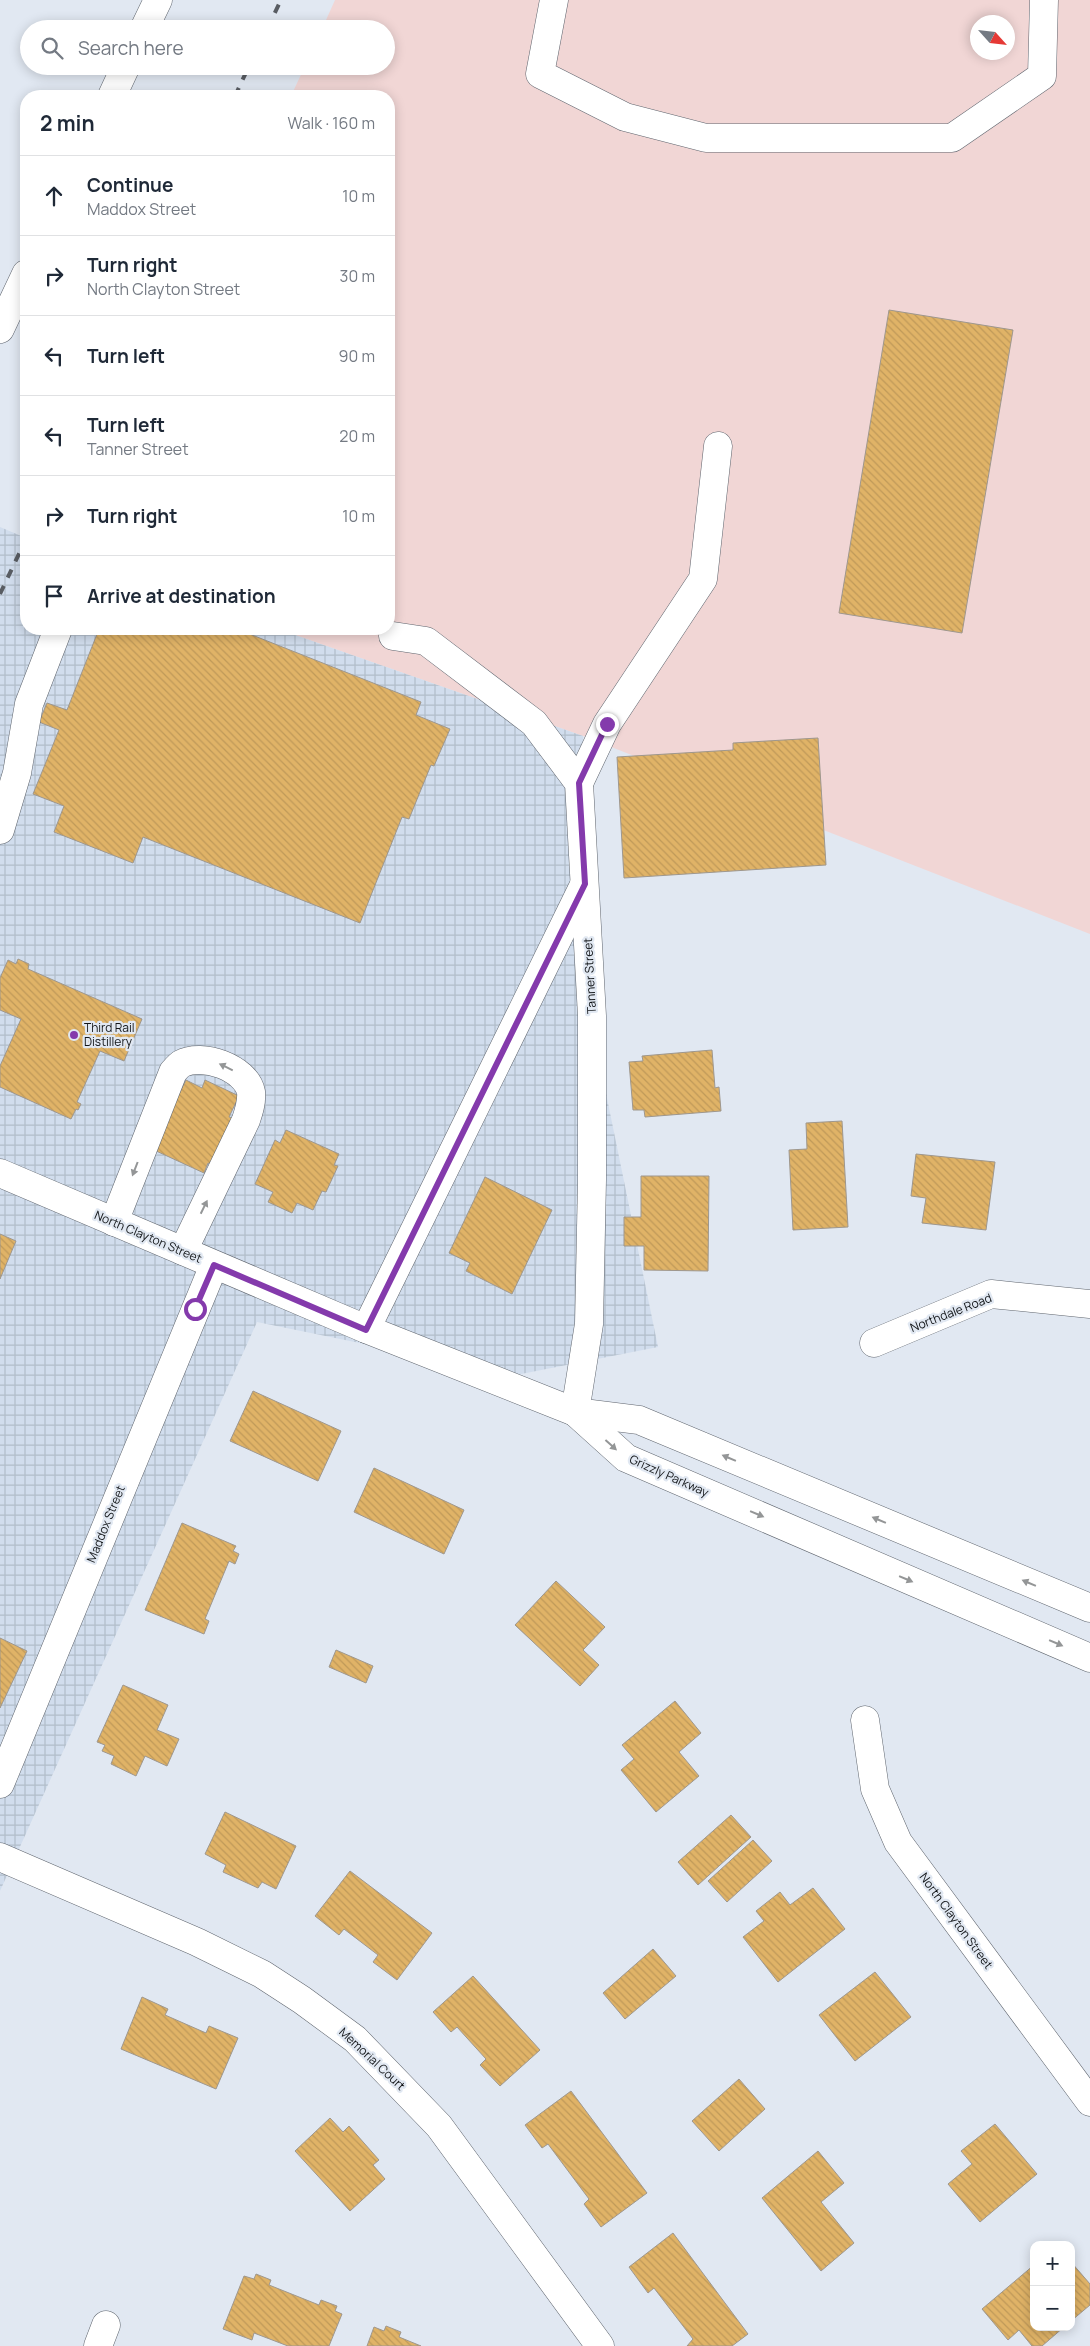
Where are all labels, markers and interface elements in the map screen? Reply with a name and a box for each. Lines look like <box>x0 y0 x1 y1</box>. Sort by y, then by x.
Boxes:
north arrow <box>970 15 1015 60</box>
search box <box>20 20 395 75</box>
icon: search <box>38 34 66 62</box>
text: Search here <box>78 35 184 61</box>
text: 2 min <box>40 109 95 137</box>
text: Walk · 160 m <box>287 112 375 134</box>
text: Continue <box>87 172 173 198</box>
icon: ahead <box>40 182 68 210</box>
text: 10 m <box>342 185 375 207</box>
text: Maddox Street <box>87 198 196 220</box>
text: Turn right <box>87 252 177 278</box>
icon: right <box>40 262 68 290</box>
text: 30 m <box>340 265 375 287</box>
text: North Clayton Street <box>87 278 240 300</box>
icon: left <box>40 342 68 370</box>
text: Turn left <box>87 343 165 369</box>
text: 90 m <box>339 345 375 367</box>
text: Turn left <box>87 412 165 438</box>
icon: left <box>40 422 68 450</box>
text: 20 m <box>339 425 375 447</box>
text: Tanner Street <box>87 438 189 460</box>
icon: right <box>40 502 68 530</box>
text: Turn right <box>87 503 177 529</box>
text: 10 m <box>342 505 375 527</box>
icon: arrive <box>40 582 68 610</box>
text: Arrive at destination <box>87 583 276 609</box>
route end <box>596 713 619 736</box>
street label: Tanner Street <box>579 937 600 1015</box>
place label: Third Rail Distillery <box>84 1019 135 1050</box>
marker: Third Rail Distillery <box>68 1029 80 1041</box>
one-way arrow <box>218 1063 233 1071</box>
one-way arrow <box>130 1162 138 1176</box>
one-way arrow <box>200 1200 208 1214</box>
street label: North Clayton Street <box>92 1206 205 1267</box>
street label: Northdale Road <box>908 1289 994 1336</box>
route start <box>184 1298 207 1321</box>
one-way arrow <box>605 1439 617 1451</box>
street label: Grizzly Parkway <box>627 1450 712 1501</box>
one-way arrow <box>722 1453 736 1461</box>
street label: Maddox Street <box>82 1482 129 1565</box>
one-way arrow <box>750 1511 764 1519</box>
one-way arrow <box>872 1516 886 1524</box>
one-way arrow <box>899 1575 913 1583</box>
one-way arrow <box>1022 1578 1036 1586</box>
one-way arrow <box>1049 1639 1063 1647</box>
street label: North Clayton Street <box>916 1869 997 1972</box>
street label: Memorial Court <box>335 2023 409 2094</box>
map controls <box>1030 2241 1075 2331</box>
button: + <box>1030 2241 1075 2286</box>
button: − <box>1030 2286 1075 2331</box>

